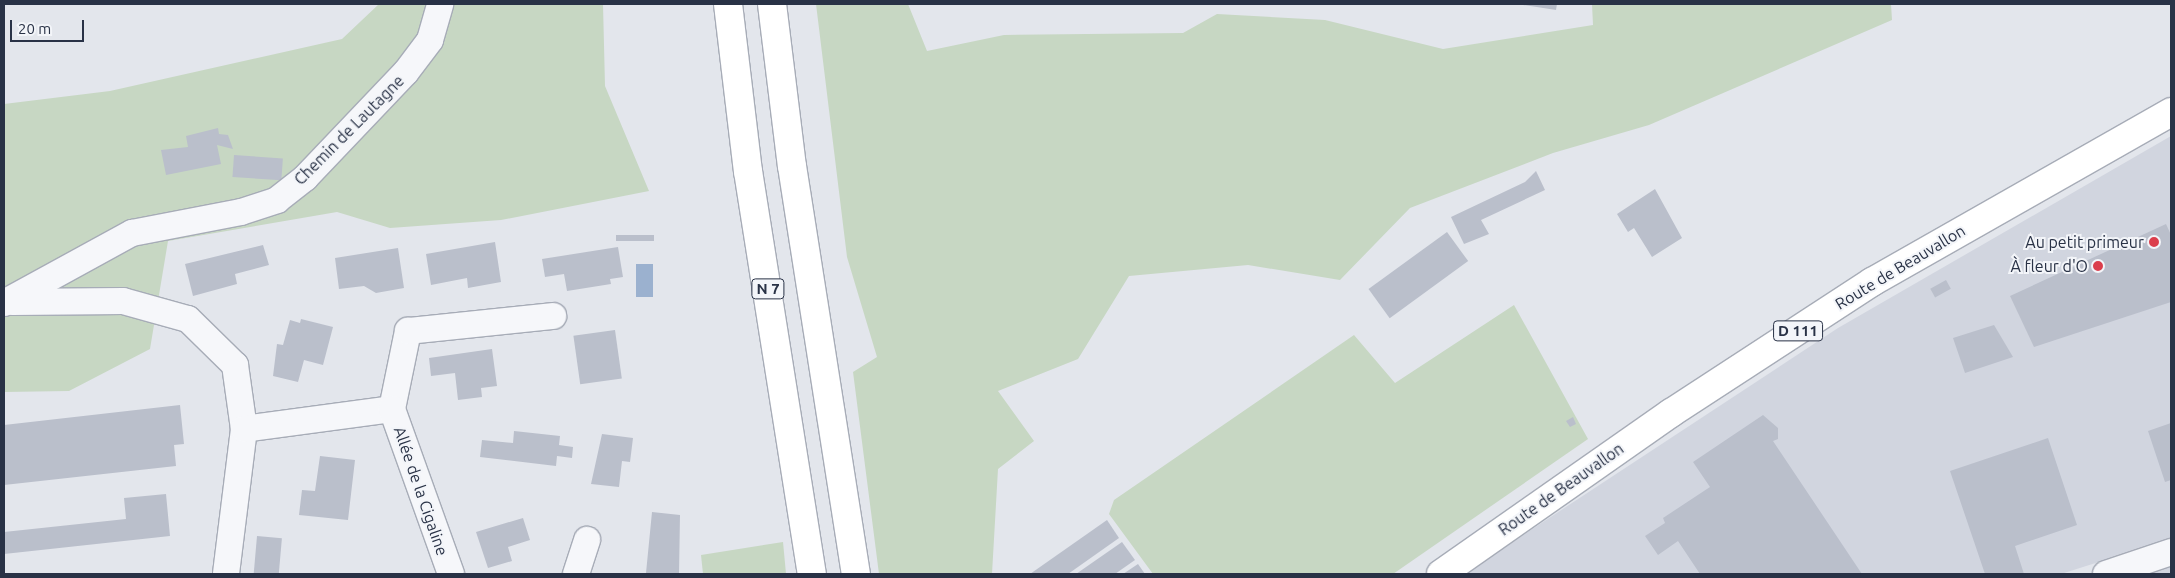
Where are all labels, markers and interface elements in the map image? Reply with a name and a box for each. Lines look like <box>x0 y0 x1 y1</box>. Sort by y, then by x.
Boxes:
scale bar <box>12 10 86 42</box>
text: 20 m <box>18 20 51 37</box>
street label: Chemin de Lautagne <box>290 71 408 189</box>
street label: Route de Beauvallon <box>1832 221 1968 313</box>
place label: Au petit primeur <box>2025 232 2144 252</box>
marker: Au petit primeur <box>2148 236 2160 248</box>
place label: À fleur d'O <box>2011 256 2088 276</box>
marker: À fleur d'O <box>2092 260 2104 272</box>
road number: N 7 <box>750 276 786 302</box>
road number: D 111 <box>1773 318 1823 344</box>
street label: Allée de la Cigaline <box>390 424 452 558</box>
street label: Route de Beauvallon <box>1495 439 1627 539</box>

